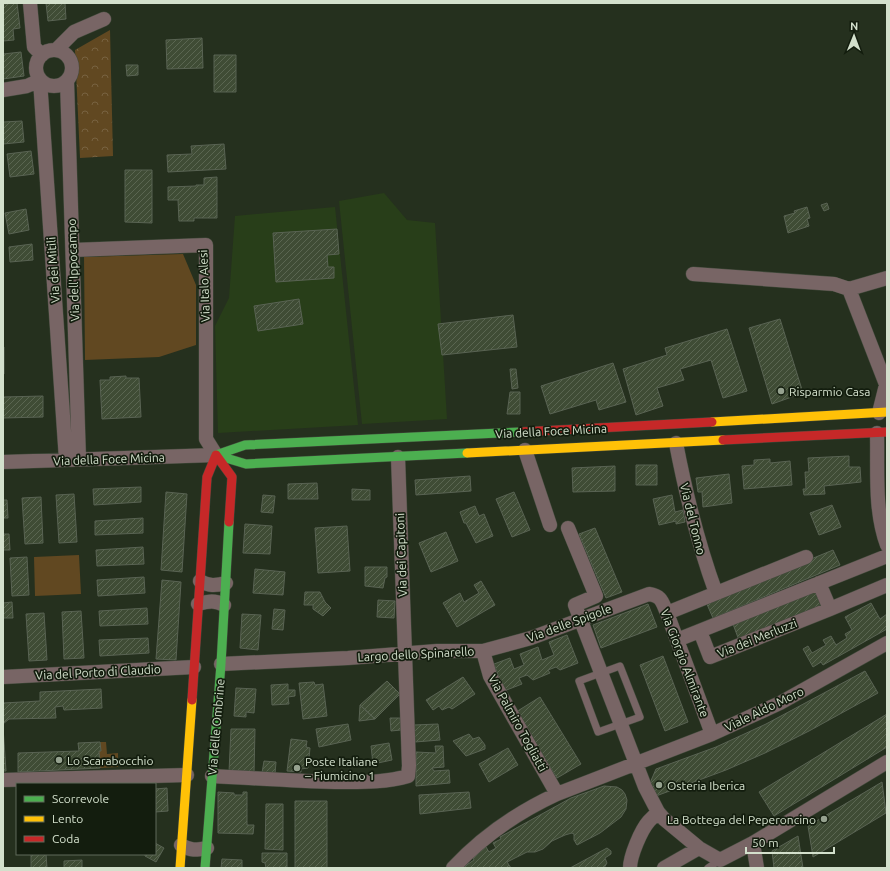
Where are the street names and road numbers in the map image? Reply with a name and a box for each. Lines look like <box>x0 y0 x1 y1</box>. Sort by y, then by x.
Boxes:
street label: Via dell'Ippocampo <box>65 218 81 322</box>
street label: Via dei Mitili <box>44 236 62 303</box>
street label: Via Italo Alesi <box>196 250 212 322</box>
street label: Via della Foce Micina <box>495 422 607 440</box>
street label: Via della Foce Micina <box>53 451 165 467</box>
street label: Via del Tonno <box>678 482 708 556</box>
street label: Via dei Capitoni <box>393 513 409 597</box>
street label: Via delle Spigole <box>525 602 613 644</box>
street label: Via Giorgio Almirante <box>658 607 712 719</box>
street label: Via dei Merluzzi <box>715 616 799 660</box>
street label: Largo dello Spinarello <box>357 644 475 664</box>
street label: Via del Porto di Claudio <box>35 662 161 682</box>
street label: Via Palmiro Togliatti <box>486 672 550 774</box>
street label: Via delle Ombrine <box>205 678 227 776</box>
street label: Viale Aldo Moro <box>722 684 806 734</box>

